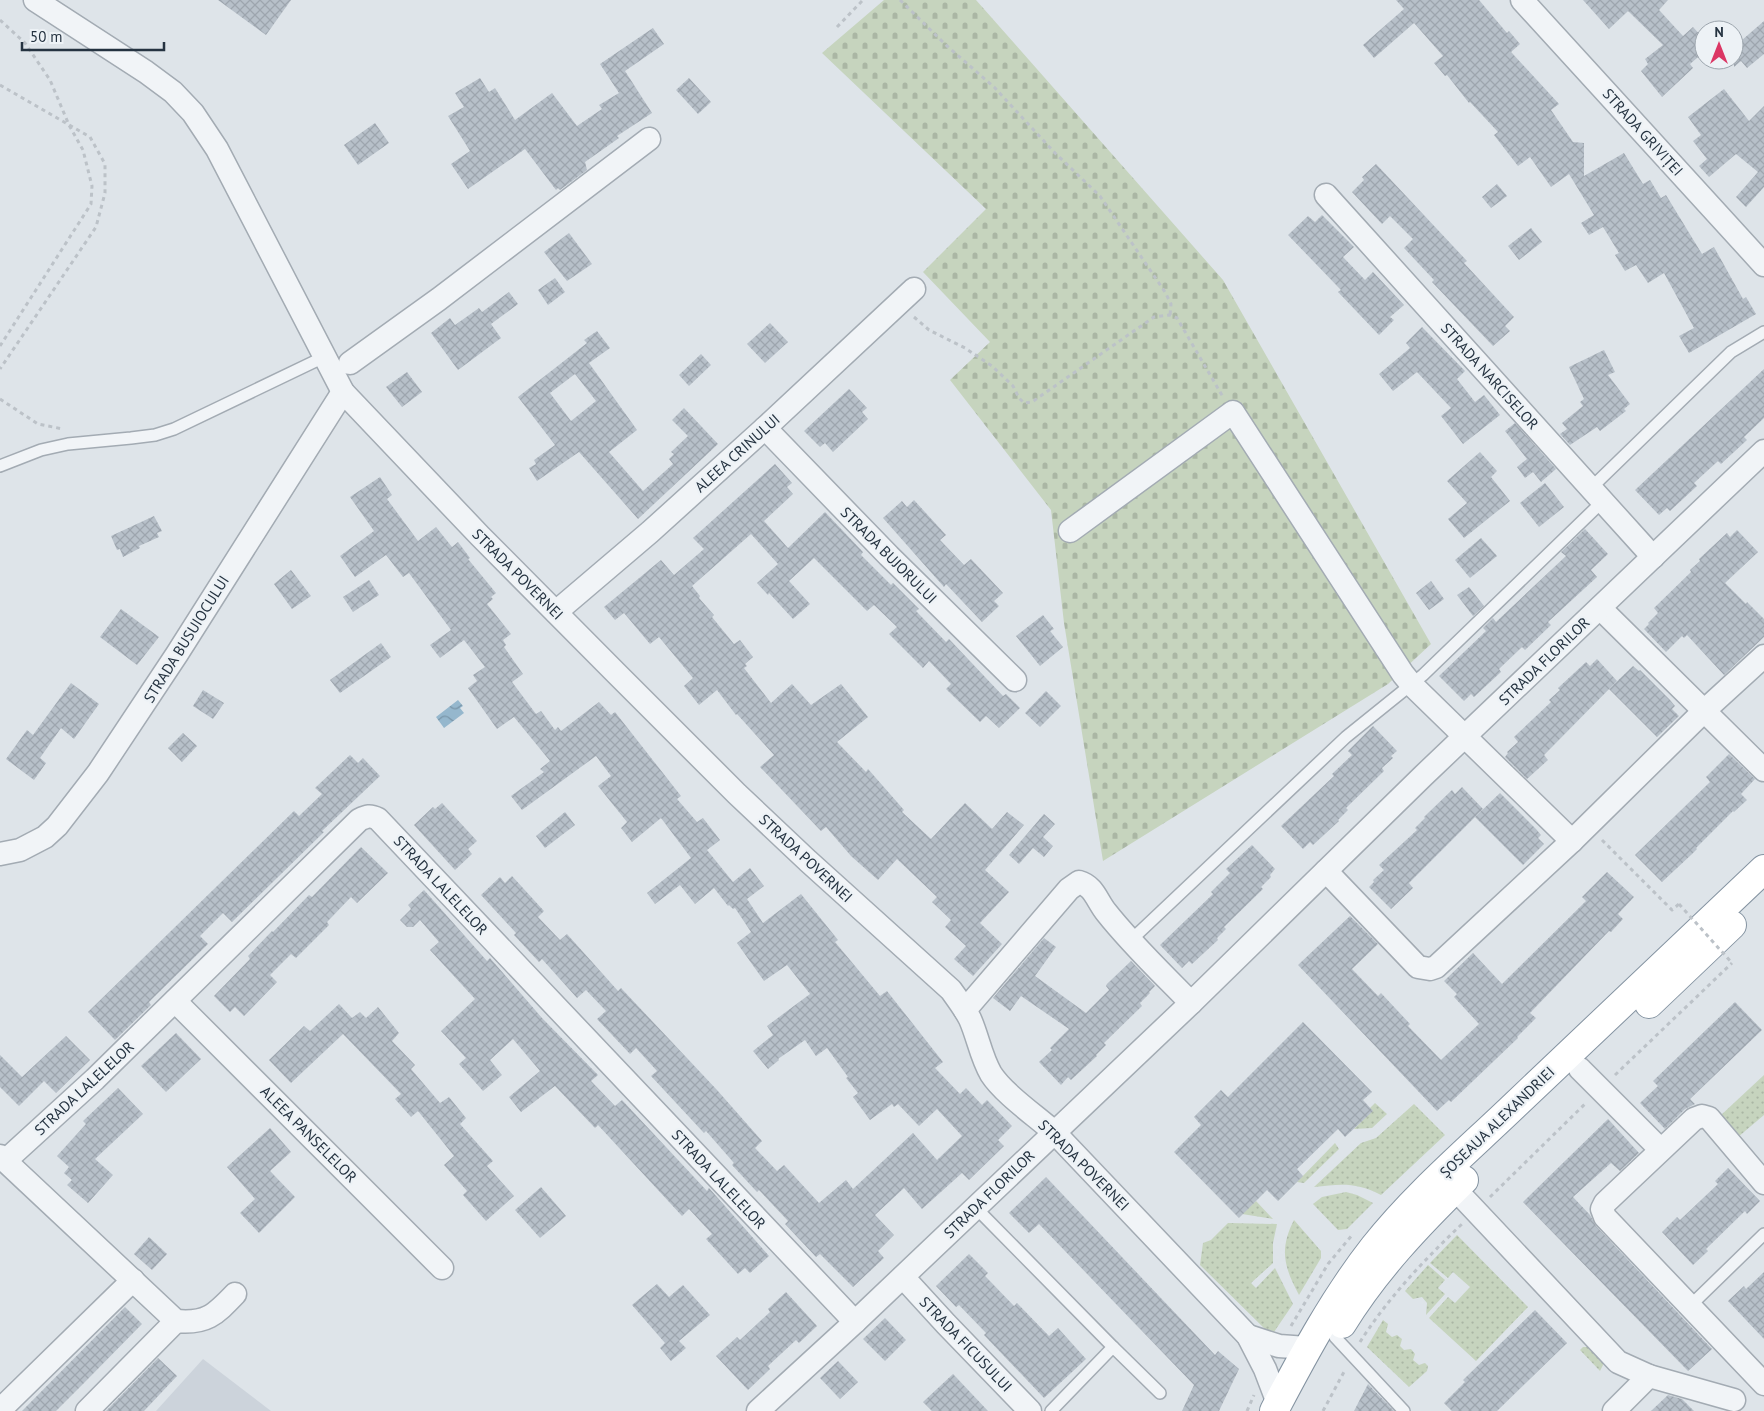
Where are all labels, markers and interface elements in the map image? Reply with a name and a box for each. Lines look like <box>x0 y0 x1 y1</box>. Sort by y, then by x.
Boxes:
scale bar <box>22 20 165 52</box>
north arrow <box>1694 20 1744 70</box>
text: N <box>1714 23 1724 41</box>
text: 50 m <box>30 27 63 46</box>
street label: STRADA GRIVIȚEI <box>1599 84 1687 180</box>
street label: STRADA NARCISELOR <box>1437 319 1543 433</box>
street label: ALEEA CRINULUI <box>690 410 784 496</box>
street label: STRADA BUJORULUI <box>837 503 941 607</box>
street label: STRADA POVERNEI <box>468 524 568 624</box>
street label: STRADA BUSUIOCULUI <box>139 572 233 706</box>
street label: STRADA FLORILOR <box>1495 613 1594 709</box>
street label: STRADA POVERNEI <box>755 810 857 906</box>
street label: STRADA LALELELOR <box>390 831 492 939</box>
street label: STRADA LALELELOR <box>30 1037 138 1139</box>
street label: ȘOSEAUA ALEXANDRIEI <box>1436 1062 1558 1182</box>
street label: ALEEA PANSELELOR <box>257 1082 361 1186</box>
street label: STRADA POVERNEI <box>1034 1115 1134 1215</box>
street label: STRADA LALELELOR <box>668 1125 770 1233</box>
street label: STRADA FLORILOR <box>940 1146 1039 1242</box>
street label: STRADA FICUSULUI <box>916 1292 1016 1396</box>

